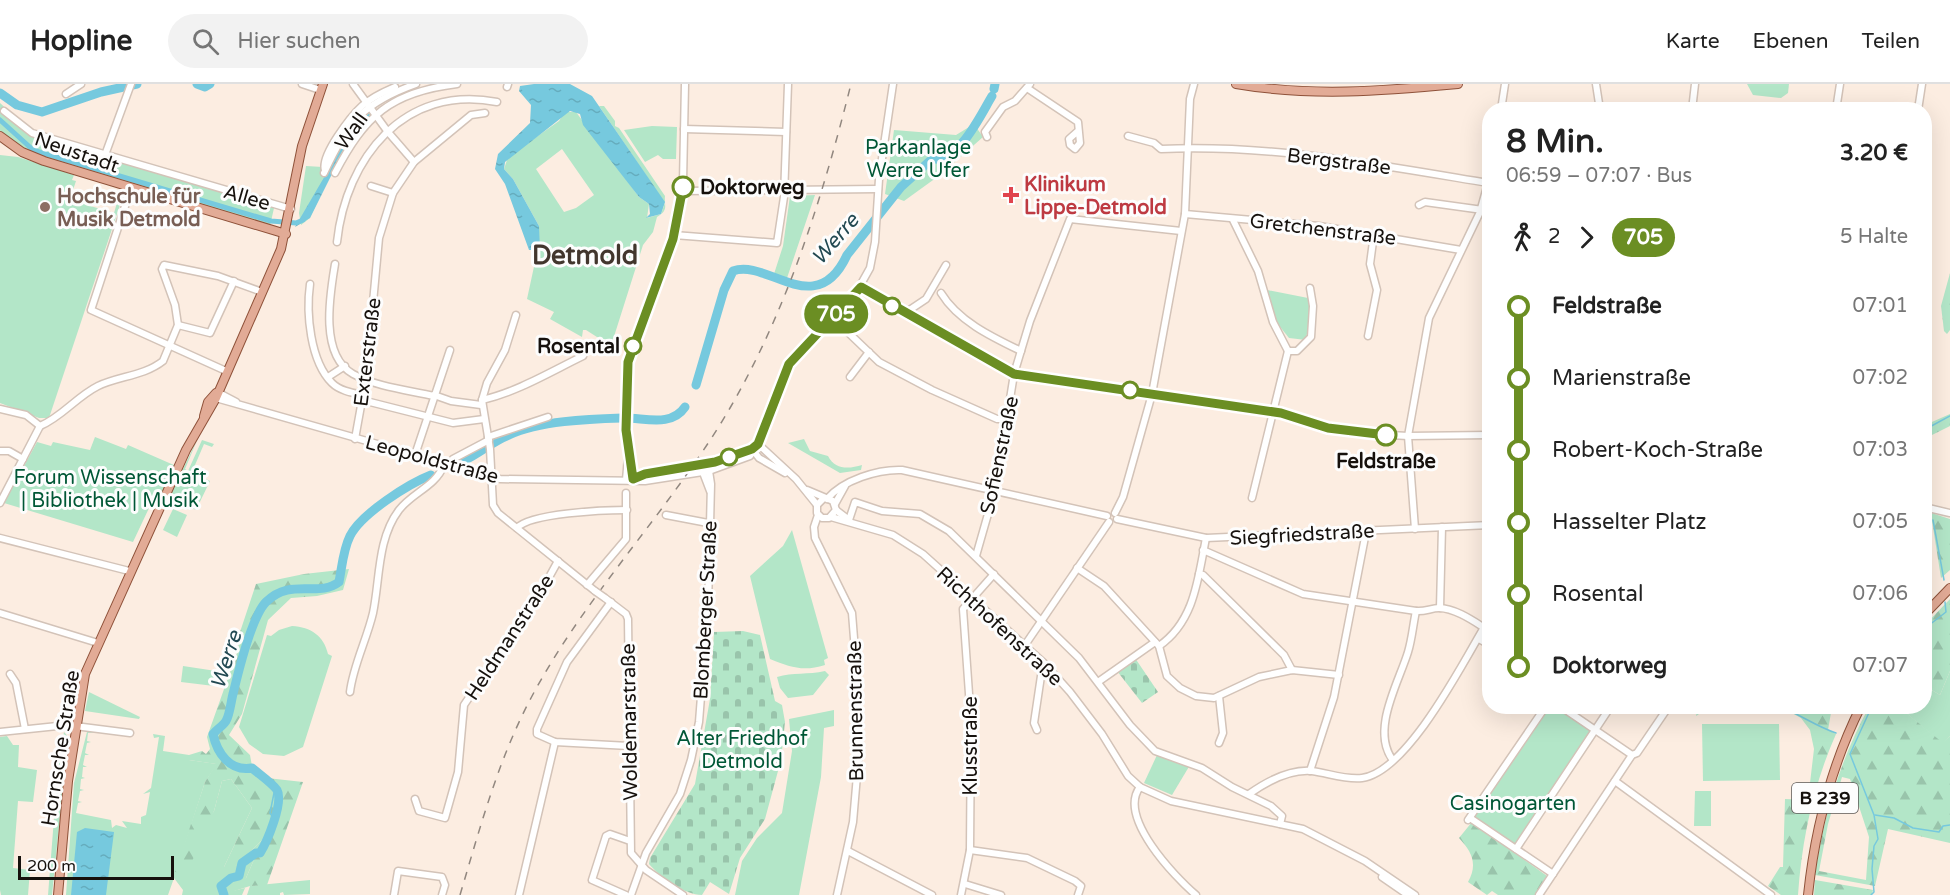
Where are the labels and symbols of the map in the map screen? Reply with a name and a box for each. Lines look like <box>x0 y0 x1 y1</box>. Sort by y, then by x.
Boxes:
street label: Wall <box>330 108 373 155</box>
street label: Neustadt <box>31 127 122 179</box>
park label: Parkanlage Werre Ufer <box>865 136 971 183</box>
street label: Bergstraße <box>1286 144 1392 180</box>
place label: Klinikum Lippe-Detmold <box>1024 173 1167 220</box>
marker: Doktorweg <box>672 176 694 198</box>
place label: Doktorweg <box>700 176 805 200</box>
street label: Allee <box>221 180 273 216</box>
place label: Hochschule für Musik Detmold <box>57 185 201 232</box>
marker: Klinikum Lippe-Detmold <box>1002 186 1020 204</box>
marker: Hochschule für Musik Detmold <box>38 200 52 214</box>
water label: Werre <box>806 208 865 270</box>
street label: Gretchenstraße <box>1248 209 1397 251</box>
district label: Detmold <box>532 240 638 271</box>
line badge: 705 <box>802 294 870 334</box>
street label: Exterstraße <box>349 296 387 408</box>
unlabelled marker <box>883 297 901 315</box>
place label: Rosental <box>537 335 620 359</box>
marker: Rosental <box>624 337 642 355</box>
unlabelled marker <box>1121 381 1139 399</box>
street label: Sofienstraße <box>976 394 1024 516</box>
marker: Feldstraße <box>1375 424 1397 446</box>
street label: Leopoldstraße <box>363 431 501 489</box>
unlabelled marker <box>720 448 738 466</box>
place label: Feldstraße <box>1336 450 1436 474</box>
park label: Forum Wissenschaft | Bibliothek | Musik <box>13 466 207 513</box>
street label: Siegfriedstraße <box>1229 519 1375 551</box>
street label: Blomberger Straße <box>689 520 723 700</box>
street label: Richthofenstraße <box>931 562 1067 691</box>
street label: Heldmanstraße <box>460 570 559 705</box>
water label: Werre <box>205 627 248 692</box>
street label: Brunnenstraße <box>843 640 869 782</box>
street label: Woldemarstraße <box>617 643 643 801</box>
street label: Hornsche Straße <box>37 668 85 828</box>
street label: Klusstraße <box>959 696 983 796</box>
park label: Alter Friedhof Detmold <box>676 727 808 774</box>
road number: B 239 <box>1792 783 1858 813</box>
park label: Casinogarten <box>1450 792 1576 816</box>
scale bar <box>18 853 174 880</box>

